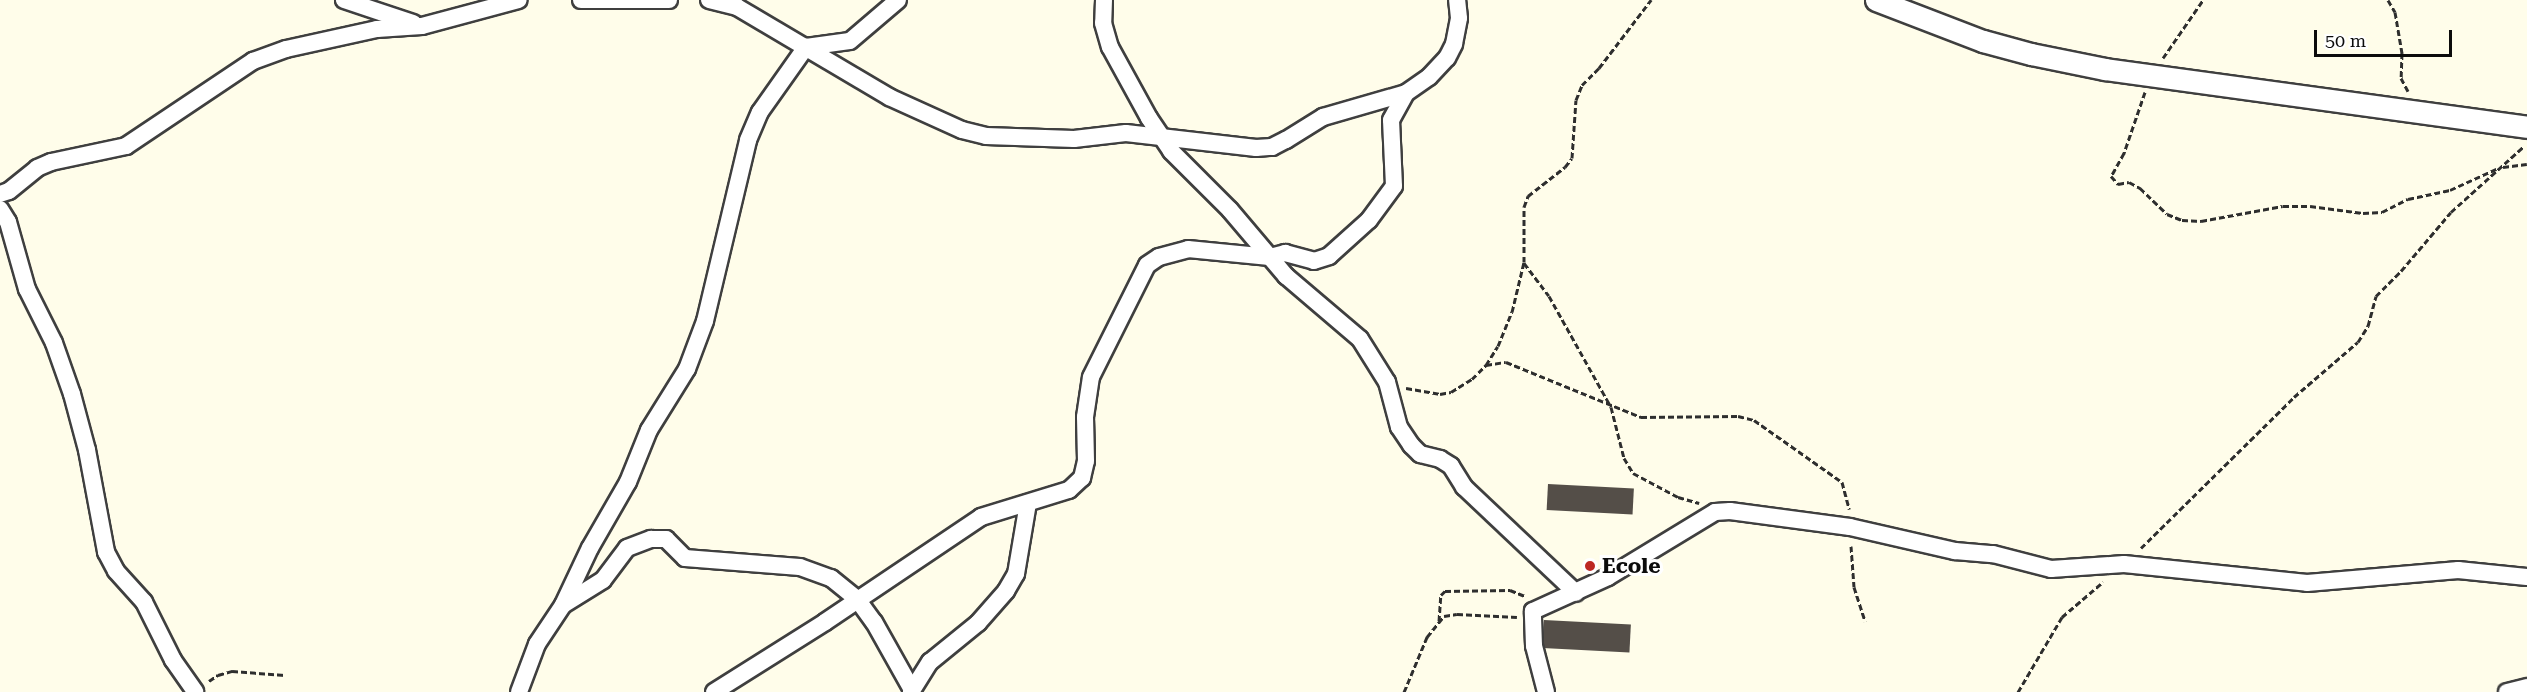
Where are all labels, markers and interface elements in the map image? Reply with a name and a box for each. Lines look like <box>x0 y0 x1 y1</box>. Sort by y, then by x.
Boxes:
scale bar <box>2317 18 2455 56</box>
text: 50 m <box>2325 30 2366 51</box>
place label: Ecole <box>1602 553 1661 579</box>
marker: Ecole <box>1583 559 1597 573</box>

